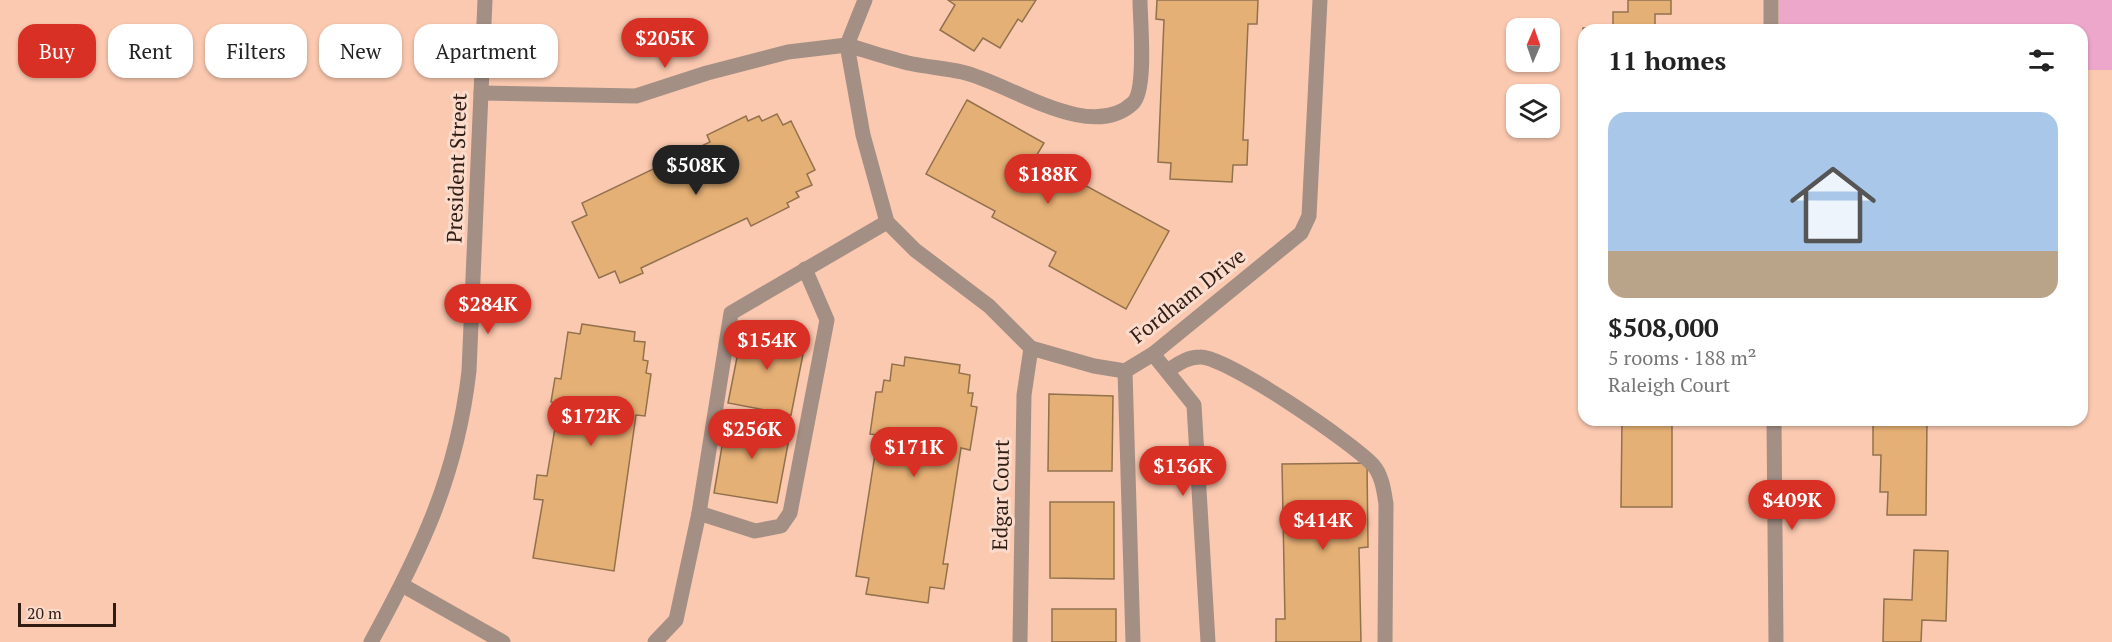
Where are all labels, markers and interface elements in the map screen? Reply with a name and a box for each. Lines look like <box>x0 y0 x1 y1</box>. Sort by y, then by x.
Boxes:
pin: $205K <box>623 18 707 69</box>
north arrow <box>1506 18 1560 72</box>
map controls <box>1506 18 1560 138</box>
chip: Buy <box>18 24 96 78</box>
chip: Rent <box>108 24 193 78</box>
chip: Filters <box>205 24 307 78</box>
chip: New <box>319 24 402 78</box>
chip: Apartment <box>414 24 558 78</box>
text: $205K <box>635 24 695 51</box>
text: 11 homes <box>1608 43 1726 77</box>
icon: filters <box>2025 44 2058 77</box>
button: layers <box>1506 84 1560 138</box>
street label: President Street <box>439 92 473 243</box>
pin: $508K <box>654 145 738 196</box>
text: $508K <box>666 151 726 178</box>
icon: home <box>1779 151 1887 259</box>
pin: $188K <box>1006 154 1090 205</box>
text: $188K <box>1018 160 1078 187</box>
street label: Fordham Drive <box>1124 241 1251 349</box>
pin: $284K <box>446 284 530 335</box>
text: $284K <box>458 290 518 317</box>
text: $508,000 <box>1608 310 1719 344</box>
pin: $154K <box>725 320 809 371</box>
text: $154K <box>737 326 797 353</box>
text: 5 rooms · 188 m² <box>1608 344 1756 371</box>
text: Raleigh Court <box>1608 371 1730 398</box>
pin: $172K <box>549 396 633 447</box>
text: $172K <box>561 402 621 429</box>
pin: $256K <box>710 409 794 460</box>
text: $256K <box>722 415 782 442</box>
pin: $171K <box>872 427 956 478</box>
text: $171K <box>884 433 944 460</box>
street label: Edgar Court <box>985 439 1015 551</box>
pin: $136K <box>1141 446 1225 497</box>
text: $136K <box>1153 452 1213 479</box>
pin: $409K <box>1750 480 1834 531</box>
text: $409K <box>1762 486 1822 513</box>
pin: $414K <box>1281 500 1365 551</box>
text: $414K <box>1293 506 1353 533</box>
scale bar <box>18 600 116 628</box>
text: 20 m <box>27 602 62 624</box>

